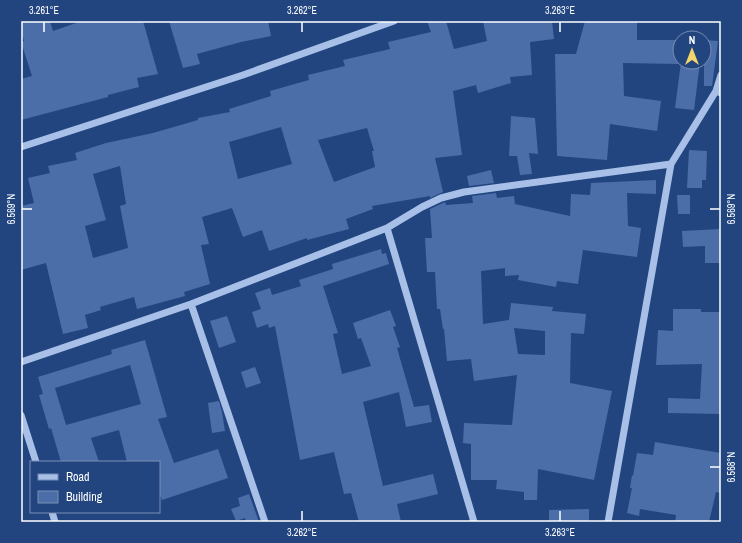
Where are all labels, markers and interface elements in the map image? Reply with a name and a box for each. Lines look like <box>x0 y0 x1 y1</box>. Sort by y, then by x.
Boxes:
text: 3.261°E <box>29 4 59 17</box>
text: 3.262°E <box>287 4 317 17</box>
text: 3.263°E <box>545 4 575 17</box>
north arrow <box>672 30 712 70</box>
text: N <box>689 33 695 47</box>
text: 6.569°N <box>5 194 18 224</box>
text: 6.569°N <box>725 194 738 224</box>
text: 6.568°N <box>725 452 738 482</box>
legend <box>30 461 160 513</box>
text: Road <box>66 469 90 485</box>
text: Building <box>66 489 103 505</box>
text: 3.262°E <box>287 526 317 539</box>
text: 3.263°E <box>545 526 575 539</box>

